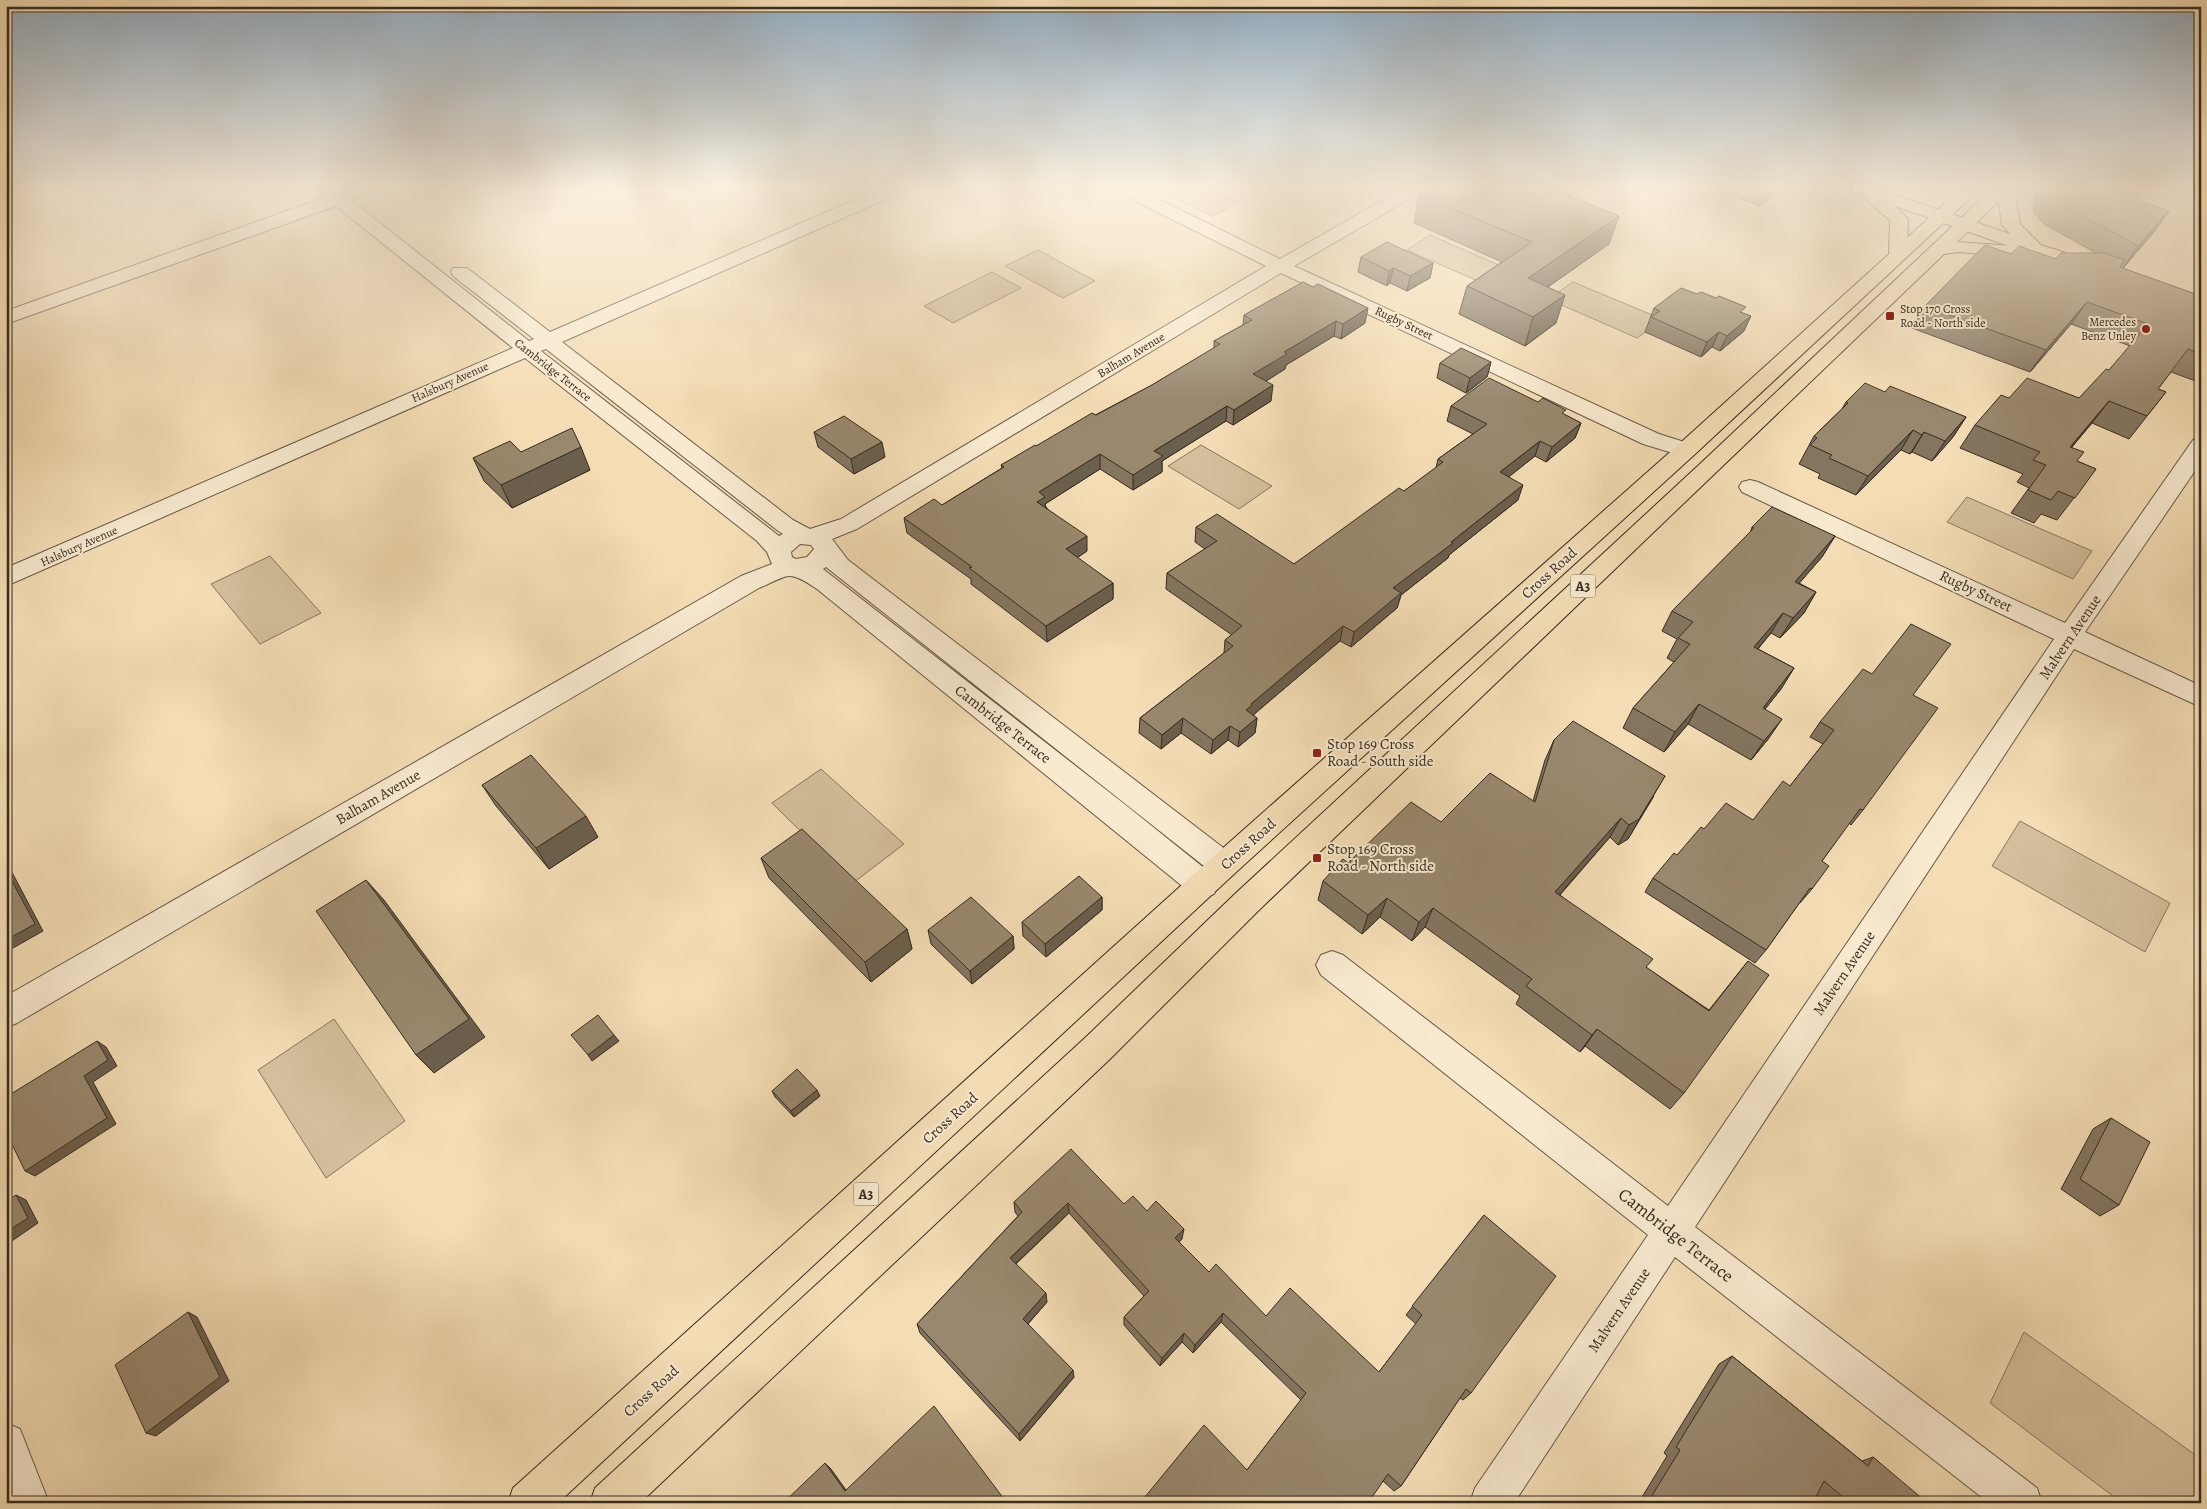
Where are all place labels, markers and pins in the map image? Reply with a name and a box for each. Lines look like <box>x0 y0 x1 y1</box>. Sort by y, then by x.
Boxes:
place label: Stop 170 Cross Road - North side <box>1900 301 1986 331</box>
marker: Stop 170 Cross Road - North side <box>1884 310 1896 322</box>
place label: Mercedes Benz Unley <box>2081 314 2137 344</box>
marker: Mercedes Benz Unley <box>2140 323 2152 335</box>
place label: Stop 169 Cross Road - South side <box>1327 734 1434 771</box>
marker: Stop 169 Cross Road - South side <box>1311 747 1323 759</box>
place label: Stop 169 Cross Road - North side <box>1327 839 1434 876</box>
marker: Stop 169 Cross Road - North side <box>1311 852 1323 864</box>

